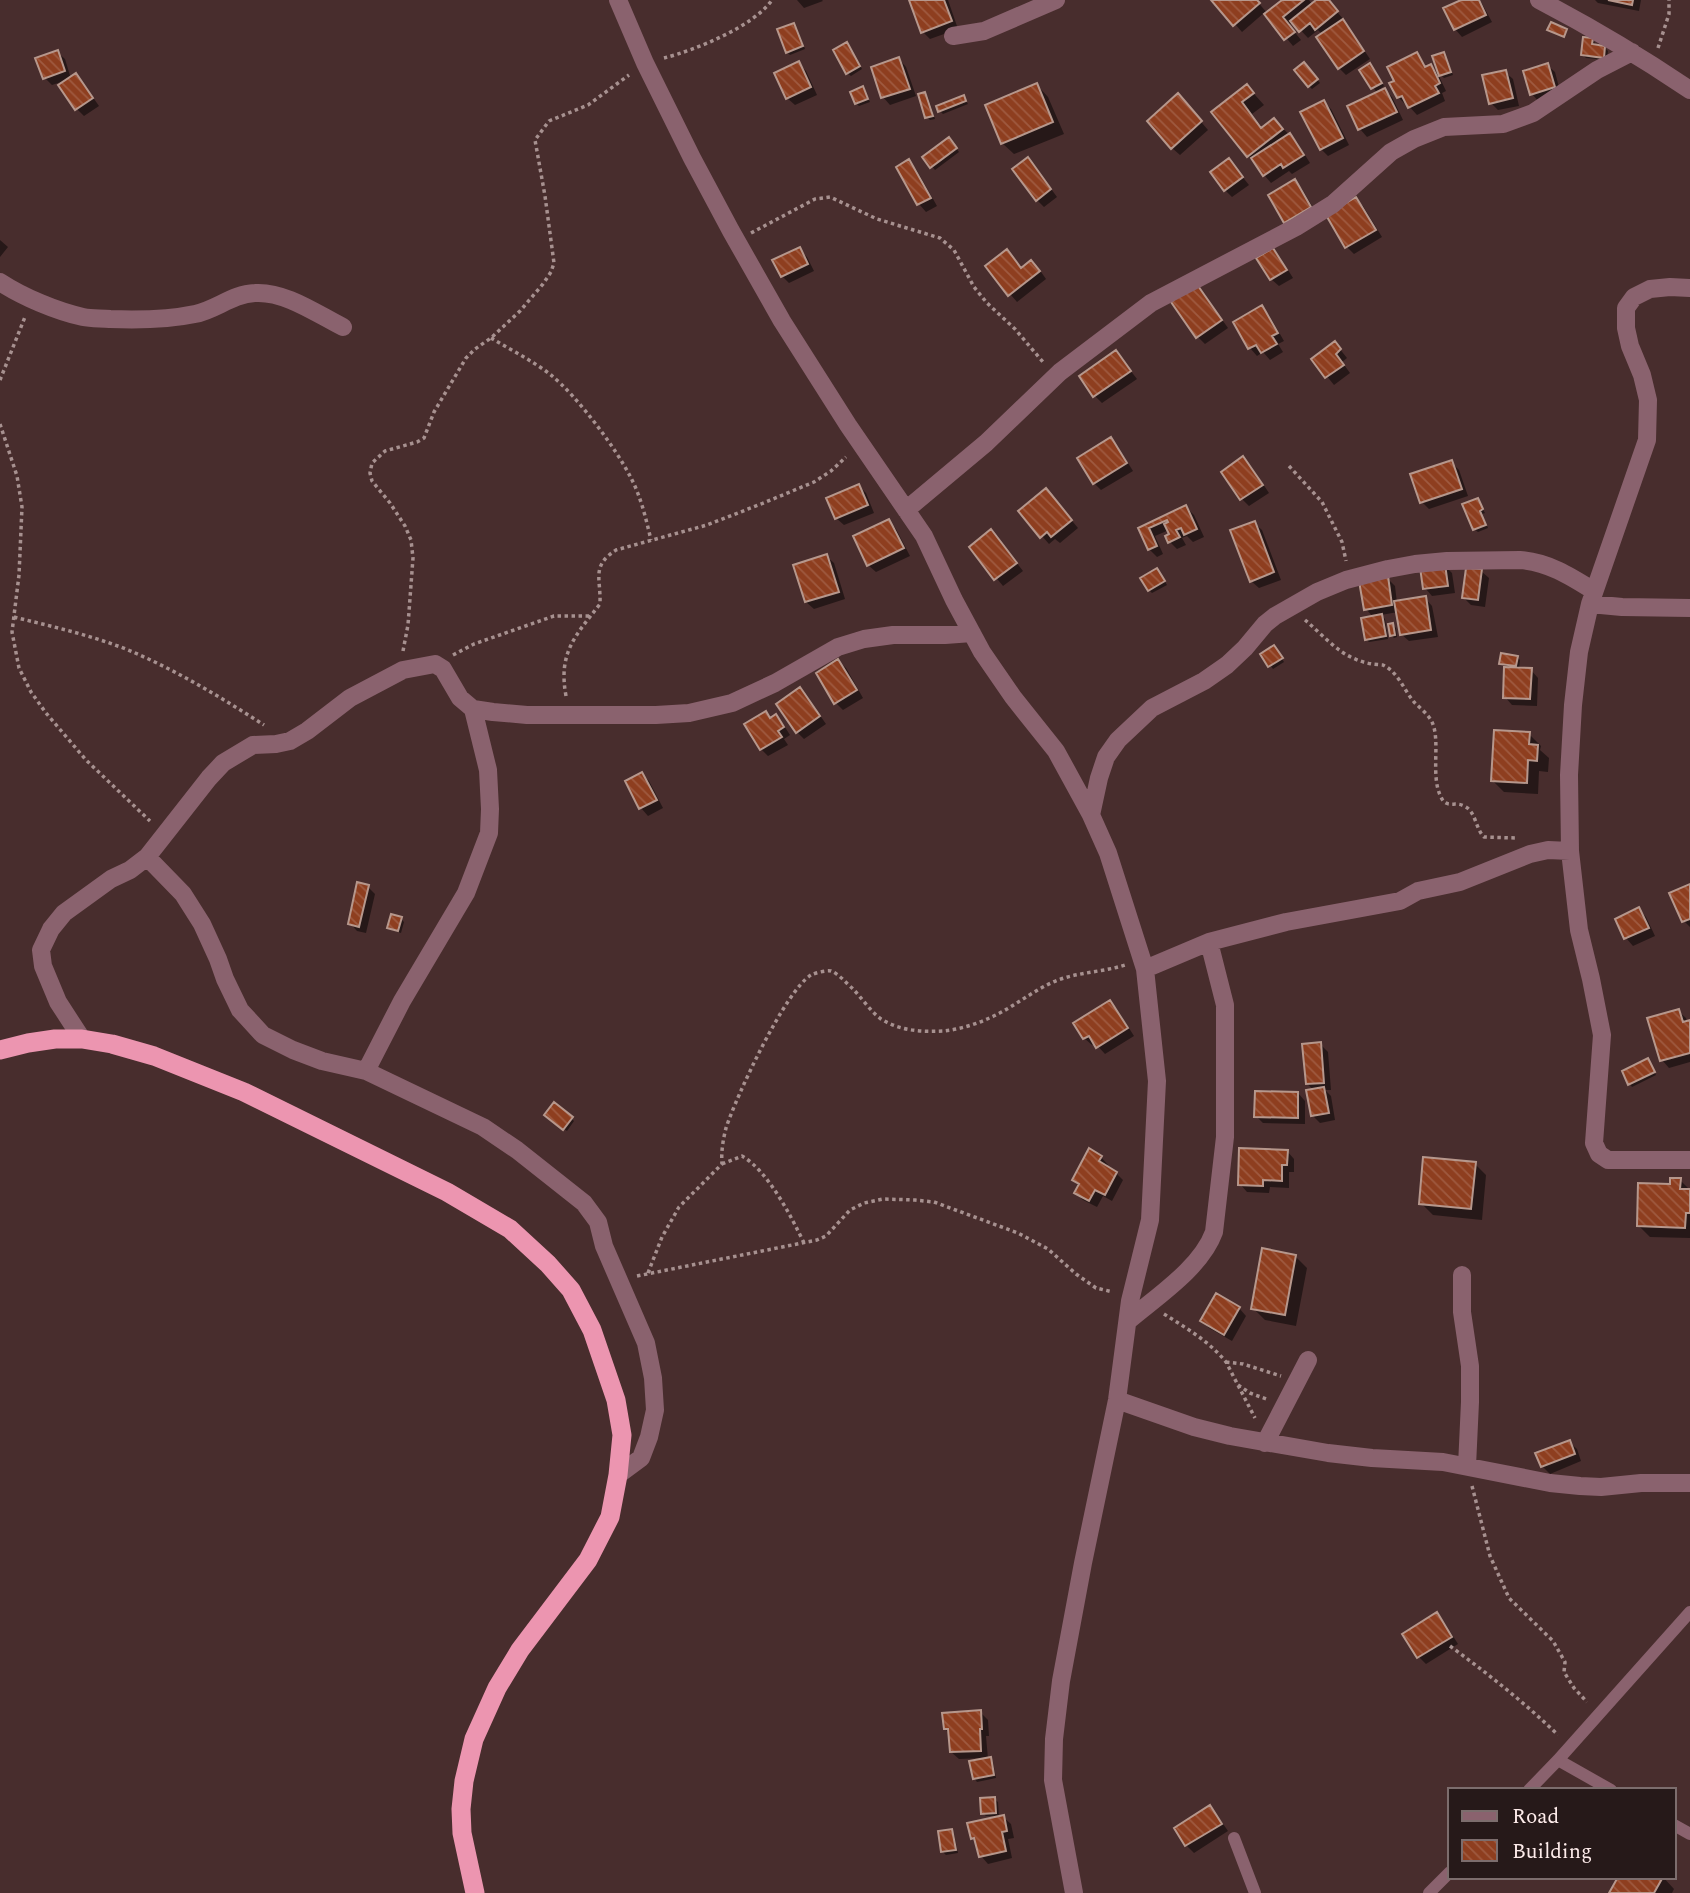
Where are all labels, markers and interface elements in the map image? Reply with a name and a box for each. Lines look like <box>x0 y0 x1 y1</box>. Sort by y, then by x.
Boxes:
legend <box>1448 1788 1676 1879</box>
text: Road <box>1512 1801 1559 1833</box>
text: Building <box>1512 1836 1592 1868</box>

